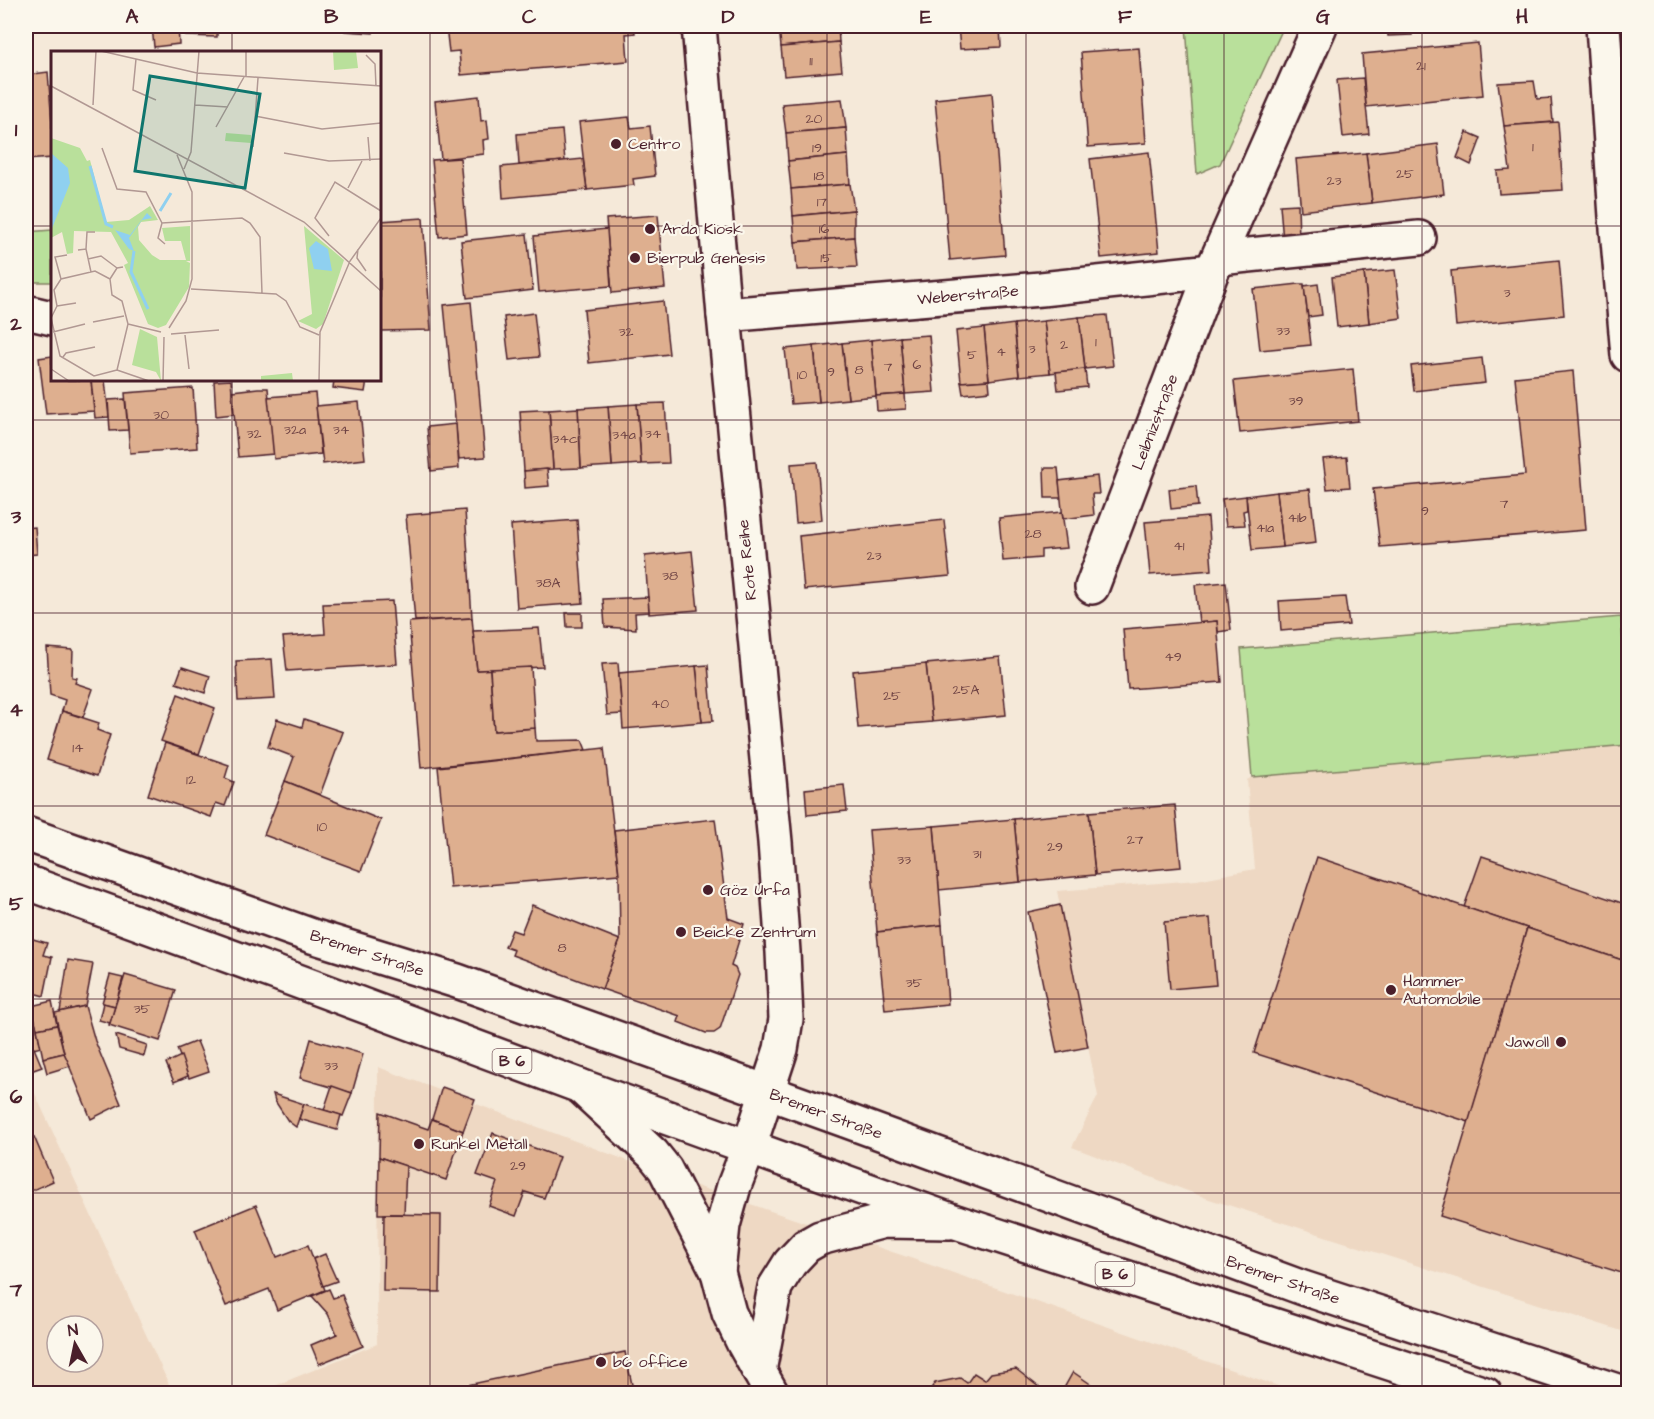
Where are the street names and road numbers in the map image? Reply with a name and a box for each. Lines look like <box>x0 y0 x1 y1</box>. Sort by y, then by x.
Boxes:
street label: Weberstraße <box>916 280 1020 310</box>
street label: Leibnizstraße <box>1127 371 1183 473</box>
street label: Rote Reihe <box>732 518 762 601</box>
street label: Bremer Straße <box>307 924 427 982</box>
road number: B 6 <box>492 1049 532 1073</box>
street label: Bremer Straße <box>766 1083 886 1145</box>
street label: Bremer Straße <box>1223 1250 1343 1310</box>
road number: B 6 <box>1096 1262 1134 1286</box>

